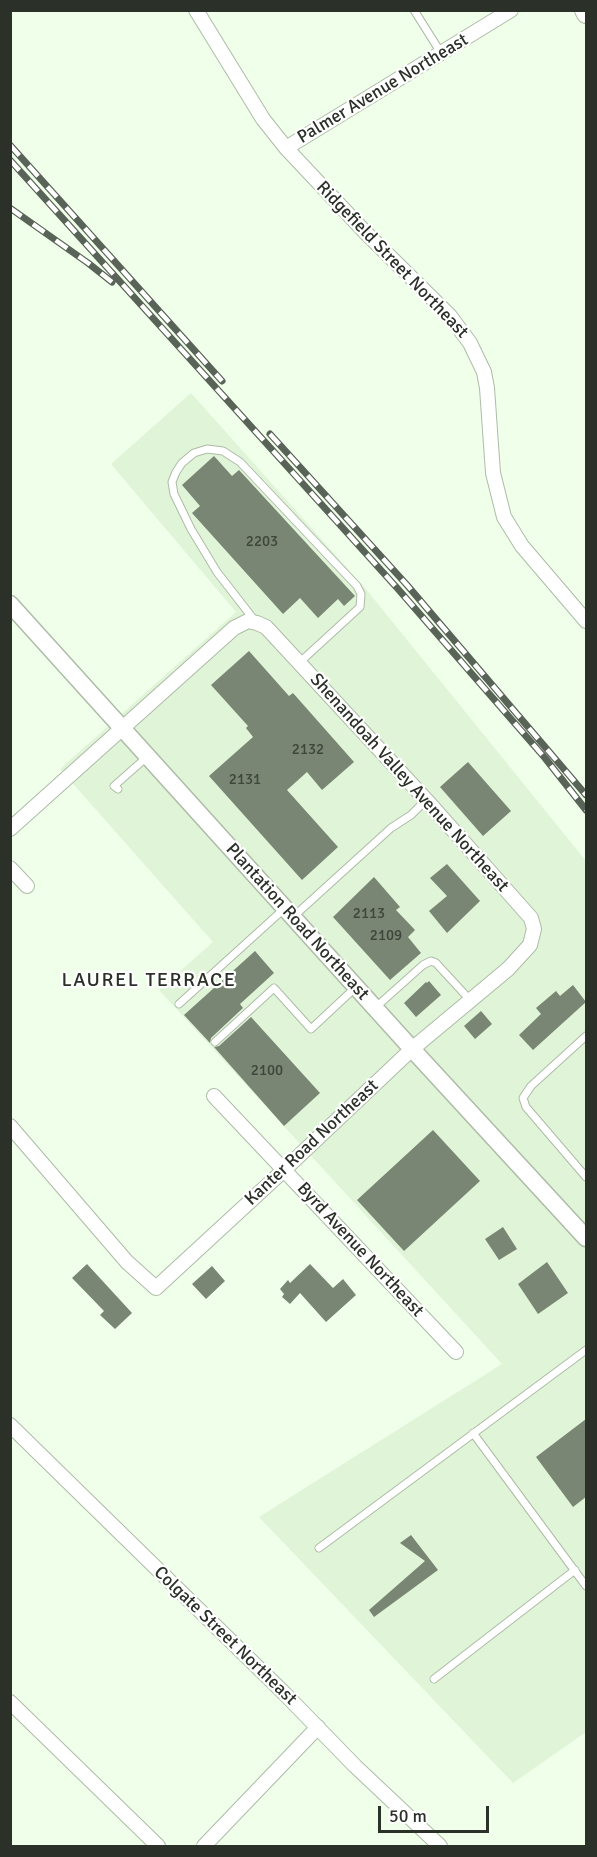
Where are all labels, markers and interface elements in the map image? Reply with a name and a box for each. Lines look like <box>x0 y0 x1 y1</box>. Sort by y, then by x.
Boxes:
street label: Palmer Avenue Northeast <box>294 29 472 149</box>
street label: Ridgefield Street Northeast <box>311 177 473 343</box>
house number: 2203 <box>246 533 278 551</box>
street label: Shenandoah Valley Avenue Northeast <box>305 669 513 897</box>
house number: 2132 <box>292 741 324 759</box>
house number: 2131 <box>229 771 261 789</box>
street label: Plantation Road Northeast <box>221 839 373 1005</box>
house number: 2113 <box>353 905 385 923</box>
house number: 2109 <box>370 927 402 945</box>
district label: LAUREL TERRACE <box>62 969 236 993</box>
house number: 2100 <box>251 1062 283 1080</box>
street label: Kanter Road Northeast <box>241 1075 383 1211</box>
street label: Byrd Avenue Northeast <box>292 1178 428 1322</box>
street label: Colgate Street Northeast <box>149 1562 301 1710</box>
scale bar <box>381 1794 492 1832</box>
text: 50 m <box>389 1805 427 1827</box>

